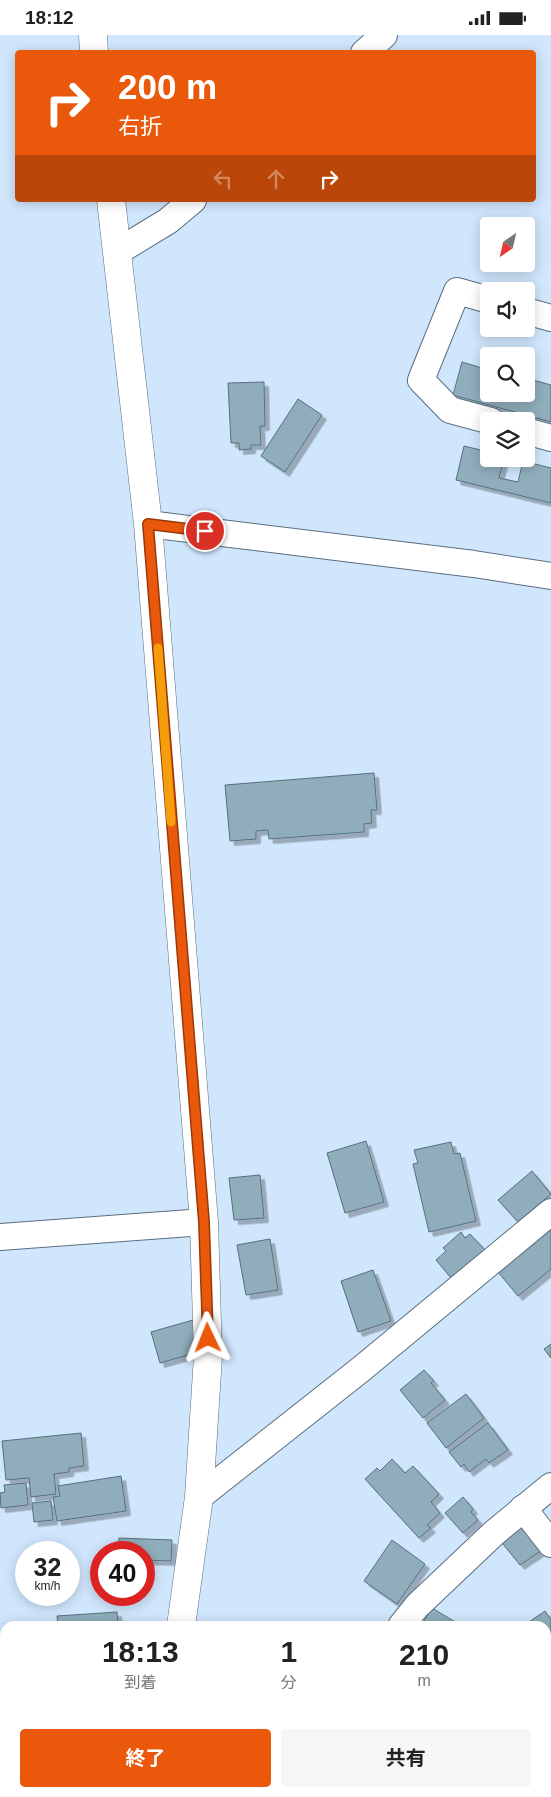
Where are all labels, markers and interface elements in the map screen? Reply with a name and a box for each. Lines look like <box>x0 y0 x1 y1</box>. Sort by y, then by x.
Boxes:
text: 18:12 <box>25 7 74 28</box>
text: 200 m <box>118 67 217 106</box>
icon: right <box>35 70 100 135</box>
text: 右折 <box>118 114 162 139</box>
icon: left <box>209 165 237 193</box>
icon: ahead <box>262 165 290 193</box>
icon: right <box>315 165 343 193</box>
north arrow <box>480 217 535 273</box>
map controls <box>480 217 535 467</box>
button: sound <box>480 282 535 337</box>
button: search <box>480 347 535 402</box>
button: layers <box>480 412 535 467</box>
pin <box>184 510 226 552</box>
icon: arrive <box>191 517 219 545</box>
position arrow <box>181 1311 233 1363</box>
speed limit sign: 40 <box>90 1541 155 1606</box>
text: 32 <box>34 1553 61 1581</box>
text: km/h <box>34 1579 61 1593</box>
text: 18:13 <box>102 1635 179 1668</box>
text: 1 <box>280 1635 297 1668</box>
text: 210 <box>399 1638 449 1671</box>
text: m <box>417 1672 431 1689</box>
text: 到着 <box>124 1674 156 1691</box>
text: 分 <box>281 1674 297 1691</box>
button: 終了 <box>20 1729 271 1787</box>
button: 共有 <box>281 1729 531 1787</box>

